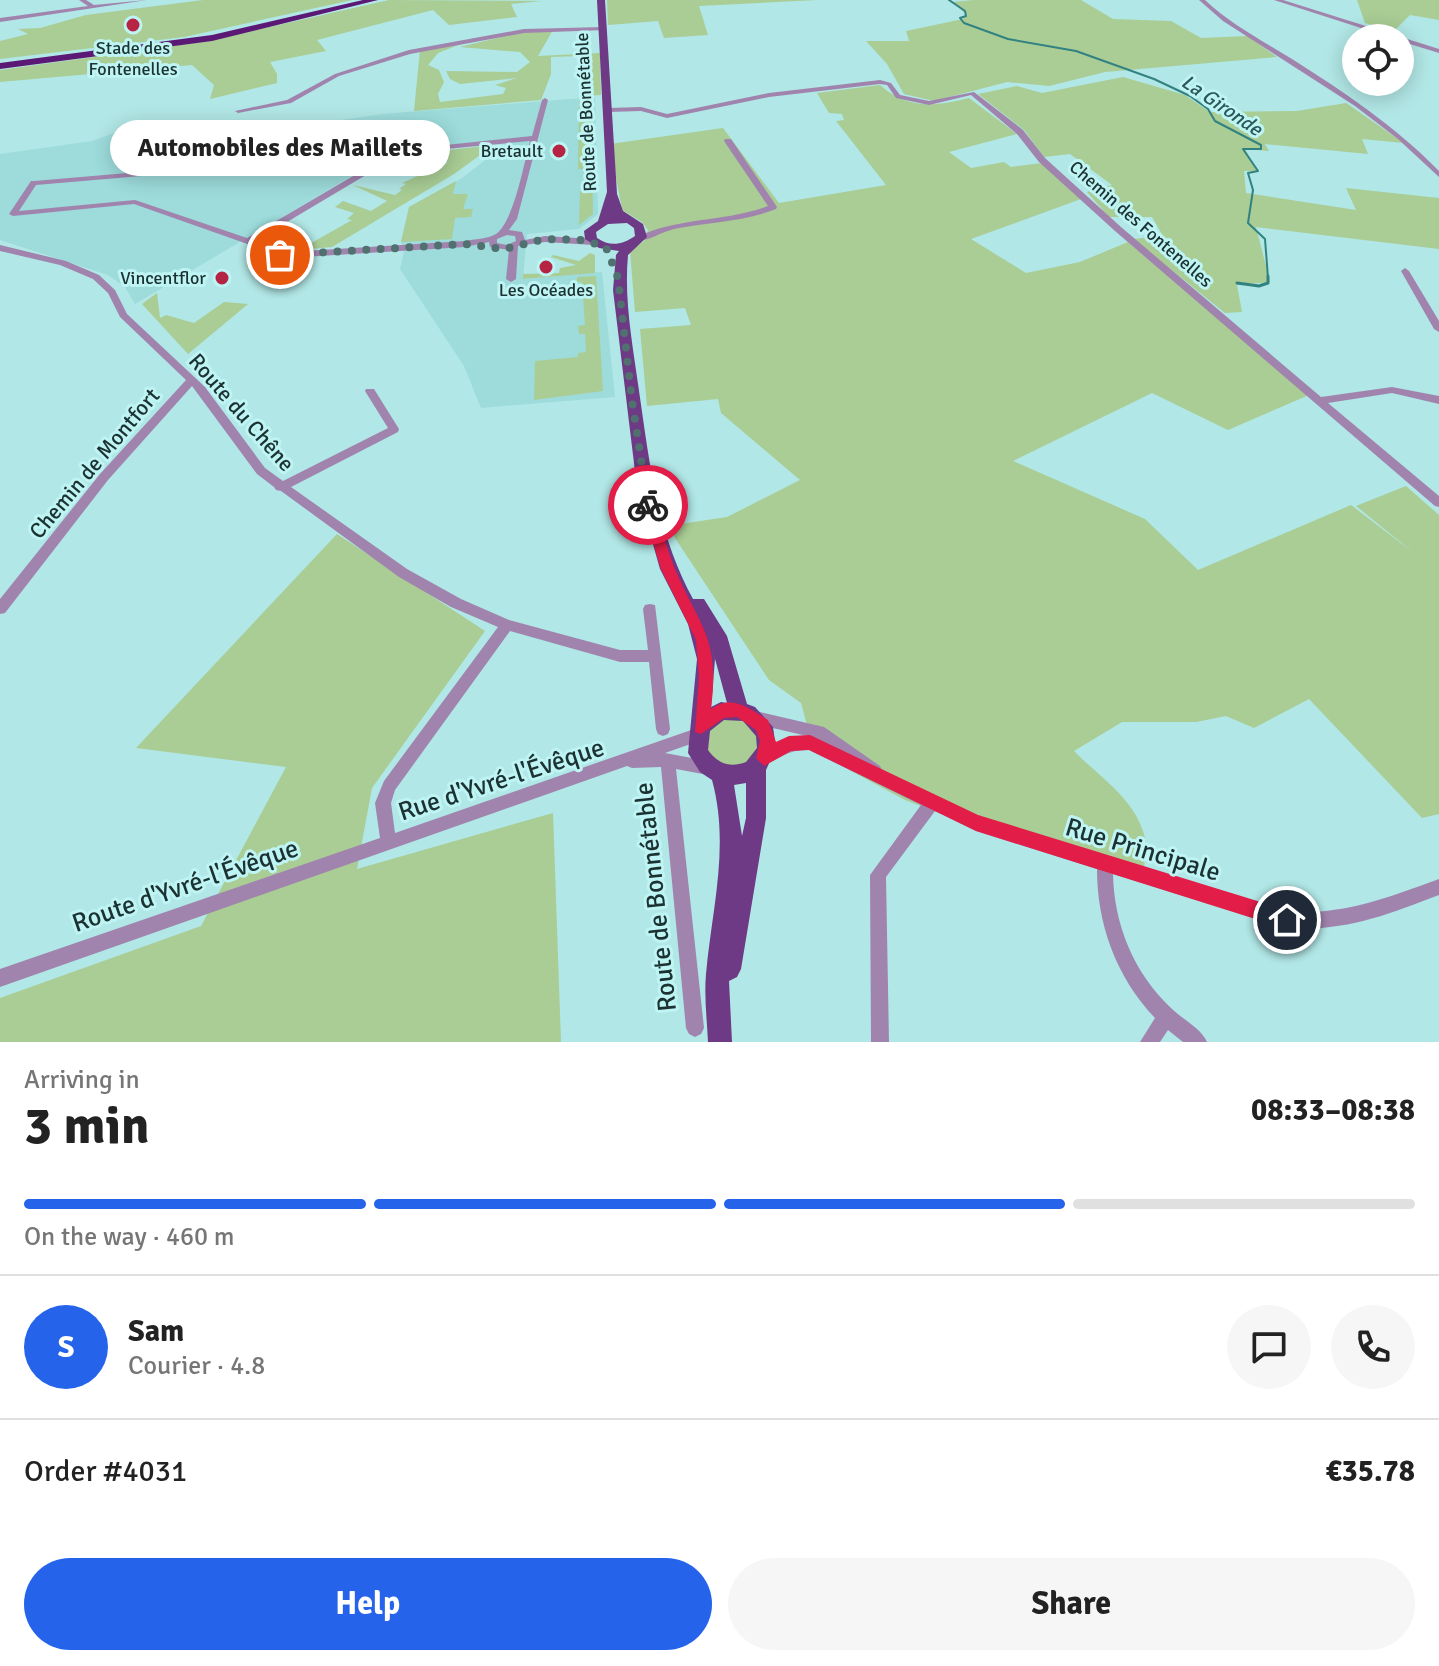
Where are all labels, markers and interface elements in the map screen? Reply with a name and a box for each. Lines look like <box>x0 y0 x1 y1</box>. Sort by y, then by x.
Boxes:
marker: Stade des Fontenelles <box>124 16 142 34</box>
map controls <box>1342 24 1414 96</box>
button: locate <box>1342 24 1414 96</box>
street label: Route de Bonnétable <box>571 32 601 192</box>
place label: Stade des Fontenelles <box>88 37 178 80</box>
water label: La Gironde <box>1177 69 1268 142</box>
callout: Automobiles des Maillets <box>110 119 450 175</box>
text: Automobiles des Maillets <box>138 132 422 164</box>
place label: Bretault <box>481 140 543 162</box>
marker: Bretault <box>550 142 568 160</box>
street label: Chemin des Fontenelles <box>1065 156 1217 292</box>
pin <box>246 221 314 289</box>
icon: bag <box>258 233 302 277</box>
marker: Les Océades <box>537 258 555 276</box>
place label: Vincentflor <box>120 267 206 289</box>
marker: Vincentflor <box>213 269 231 287</box>
place label: Les Océades <box>499 279 593 301</box>
street label: Route du Chêne <box>183 348 300 477</box>
street label: Chemin de Montfort <box>24 382 165 544</box>
courier <box>608 465 688 545</box>
icon: bike <box>626 483 670 527</box>
street label: Rue d'Yvré-l'Évêque <box>394 732 608 828</box>
street label: Route de Bonnétable <box>628 781 684 1013</box>
street label: Rue Principale <box>1061 811 1224 889</box>
street label: Route d'Yvré-l'Évêque <box>68 832 303 940</box>
pin <box>1253 886 1321 954</box>
icon: home <box>1265 898 1309 942</box>
text: Arriving in <box>24 1064 140 1096</box>
text: 08:33–08:38 <box>1251 1092 1415 1129</box>
text: 3 min <box>24 1094 150 1158</box>
text: On the way · 460 m <box>24 1221 234 1253</box>
button: chat <box>1227 1305 1311 1389</box>
button: phone <box>1331 1305 1415 1389</box>
text: Sam <box>128 1313 184 1350</box>
text: S <box>58 1329 74 1366</box>
text: Courier · 4.8 <box>128 1350 265 1382</box>
text: Order #4031 <box>24 1453 187 1490</box>
text: €35.78 <box>1325 1453 1415 1490</box>
button: Help <box>24 1558 712 1650</box>
button: Share <box>728 1558 1415 1650</box>

